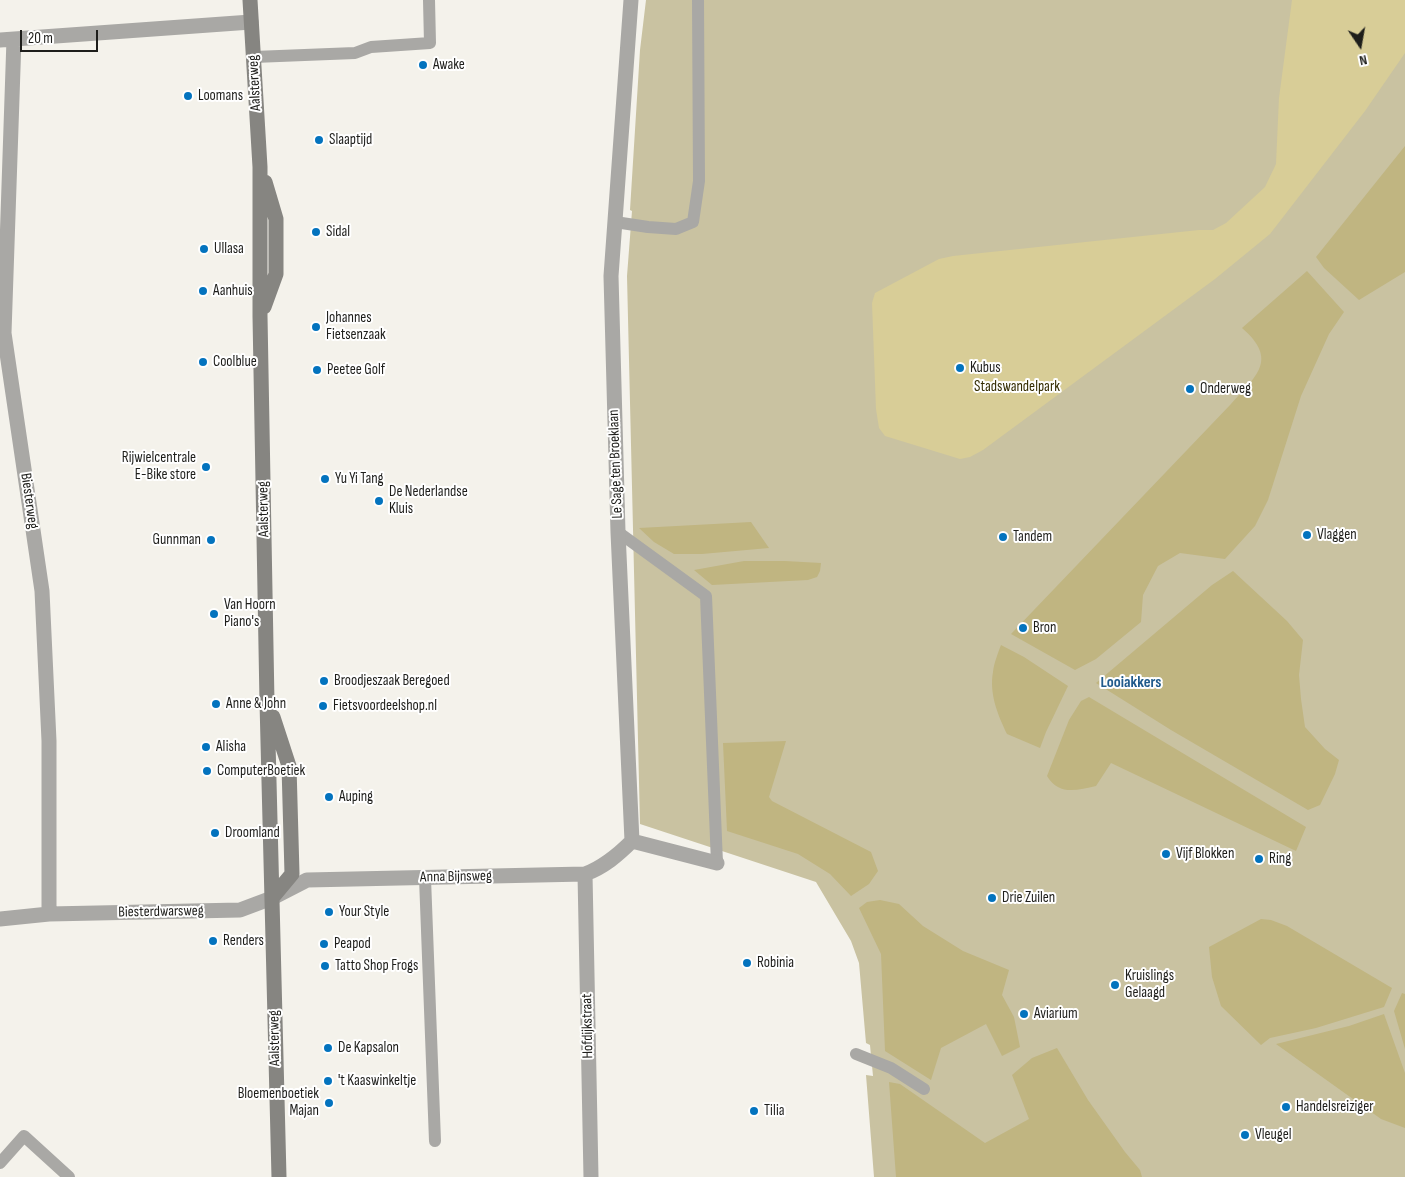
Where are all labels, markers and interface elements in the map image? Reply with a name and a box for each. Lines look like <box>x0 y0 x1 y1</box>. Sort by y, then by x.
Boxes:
scale bar <box>22 20 100 52</box>
north arrow <box>1335 20 1385 70</box>
text: 20 m <box>28 29 53 48</box>
text: N <box>1358 51 1369 69</box>
street label: Aalsterweg <box>245 55 265 111</box>
place label: Awake <box>433 56 465 74</box>
marker: Awake <box>417 59 429 71</box>
place label: Loomans <box>198 87 243 105</box>
marker: Loomans <box>182 90 194 102</box>
place label: Slaaptijd <box>329 131 372 149</box>
marker: Slaaptijd <box>313 134 325 146</box>
place label: Sidal <box>326 223 350 241</box>
marker: Sidal <box>310 226 322 238</box>
place label: Ullasa <box>214 240 244 258</box>
marker: Ullasa <box>198 243 210 255</box>
place label: Aanhuis <box>213 282 253 300</box>
marker: Aanhuis <box>197 285 209 297</box>
place label: Johannes Fietsenzaak <box>326 309 386 344</box>
marker: Johannes Fietsenzaak <box>310 321 322 333</box>
place label: Coolblue <box>213 353 257 371</box>
marker: Coolblue <box>197 356 209 368</box>
place label: Kubus <box>970 359 1001 377</box>
place label: Peetee Golf <box>327 361 385 379</box>
marker: Kubus <box>954 362 966 374</box>
marker: Peetee Golf <box>311 364 323 376</box>
park label: Stadswandelpark <box>974 378 1060 396</box>
place label: Onderweg <box>1200 380 1251 398</box>
marker: Onderweg <box>1184 383 1196 395</box>
street label: Le Sage ten Broeklaan <box>605 409 627 519</box>
place label: Rijwielcentrale E-Bike store <box>122 449 196 484</box>
marker: Rijwielcentrale E-Bike store <box>200 461 212 473</box>
place label: Yu Yi Tang <box>335 470 384 488</box>
street label: Biesterweg <box>16 472 42 530</box>
marker: Yu Yi Tang <box>319 473 331 485</box>
street label: Aalsterweg <box>255 481 273 537</box>
place label: De Nederlandse Kluis <box>389 483 468 518</box>
marker: De Nederlandse Kluis <box>373 495 385 507</box>
place label: Vlaggen <box>1317 526 1357 544</box>
place label: Tandem <box>1013 528 1052 546</box>
marker: Vlaggen <box>1301 529 1313 541</box>
place label: Gunnman <box>153 531 201 549</box>
marker: Tandem <box>997 531 1009 543</box>
marker: Gunnman <box>205 534 217 546</box>
place label: Van Hoorn Piano's <box>224 596 276 631</box>
marker: Van Hoorn Piano's <box>208 608 220 620</box>
place label: Bron <box>1033 619 1056 637</box>
marker: Bron <box>1017 622 1029 634</box>
place label: Broodjeszaak Beregoed <box>334 672 450 690</box>
district label: Looiakkers <box>1101 673 1161 693</box>
marker: Broodjeszaak Beregoed <box>318 675 330 687</box>
place label: Anne & John <box>226 695 286 713</box>
place label: Fietsvoordeelshop.nl <box>333 697 437 715</box>
marker: Anne & John <box>210 698 222 710</box>
marker: Fietsvoordeelshop.nl <box>317 700 329 712</box>
place label: Alisha <box>216 738 246 756</box>
marker: Alisha <box>200 741 212 753</box>
place label: ComputerBoetiek <box>217 762 305 780</box>
marker: ComputerBoetiek <box>201 765 213 777</box>
place label: Auping <box>339 788 373 806</box>
marker: Auping <box>323 791 335 803</box>
place label: Droomland <box>225 824 280 842</box>
marker: Droomland <box>209 827 221 839</box>
place label: Vijf Blokken <box>1176 845 1234 863</box>
marker: Vijf Blokken <box>1160 848 1172 860</box>
place label: Ring <box>1269 850 1291 868</box>
marker: Ring <box>1253 853 1265 865</box>
street label: Anna Bijnsweg <box>420 867 492 887</box>
place label: Drie Zuilen <box>1002 889 1055 907</box>
marker: Drie Zuilen <box>986 892 998 904</box>
street label: Biesterdwarsweg <box>118 902 204 922</box>
place label: Your Style <box>339 903 389 921</box>
marker: Your Style <box>323 906 335 918</box>
place label: Renders <box>223 932 264 950</box>
marker: Renders <box>207 935 219 947</box>
place label: Peapod <box>334 935 371 953</box>
marker: Peapod <box>318 938 330 950</box>
place label: Robinia <box>757 954 794 972</box>
place label: Tatto Shop Frogs <box>335 957 418 975</box>
marker: Robinia <box>741 957 753 969</box>
marker: Tatto Shop Frogs <box>319 960 331 972</box>
place label: Kruislings Gelaagd <box>1125 967 1174 1002</box>
marker: Kruislings Gelaagd <box>1109 979 1121 991</box>
street label: Hofdijkstraat <box>578 993 598 1059</box>
place label: Aviarium <box>1034 1005 1078 1023</box>
marker: Aviarium <box>1018 1008 1030 1020</box>
street label: Aalsterweg <box>266 1010 284 1066</box>
place label: De Kapsalon <box>338 1039 399 1057</box>
marker: De Kapsalon <box>322 1042 334 1054</box>
place label: 't Kaaswinkeltje <box>338 1072 416 1090</box>
marker: 't Kaaswinkeltje <box>322 1075 334 1087</box>
place label: Bloemenboetiek Majan <box>238 1085 319 1120</box>
marker: Bloemenboetiek Majan <box>323 1097 335 1109</box>
place label: Handelsreiziger <box>1296 1098 1374 1116</box>
marker: Handelsreiziger <box>1280 1101 1292 1113</box>
place label: Tilia <box>764 1102 785 1120</box>
marker: Tilia <box>748 1105 760 1117</box>
place label: Vleugel <box>1255 1126 1292 1144</box>
marker: Vleugel <box>1239 1129 1251 1141</box>

